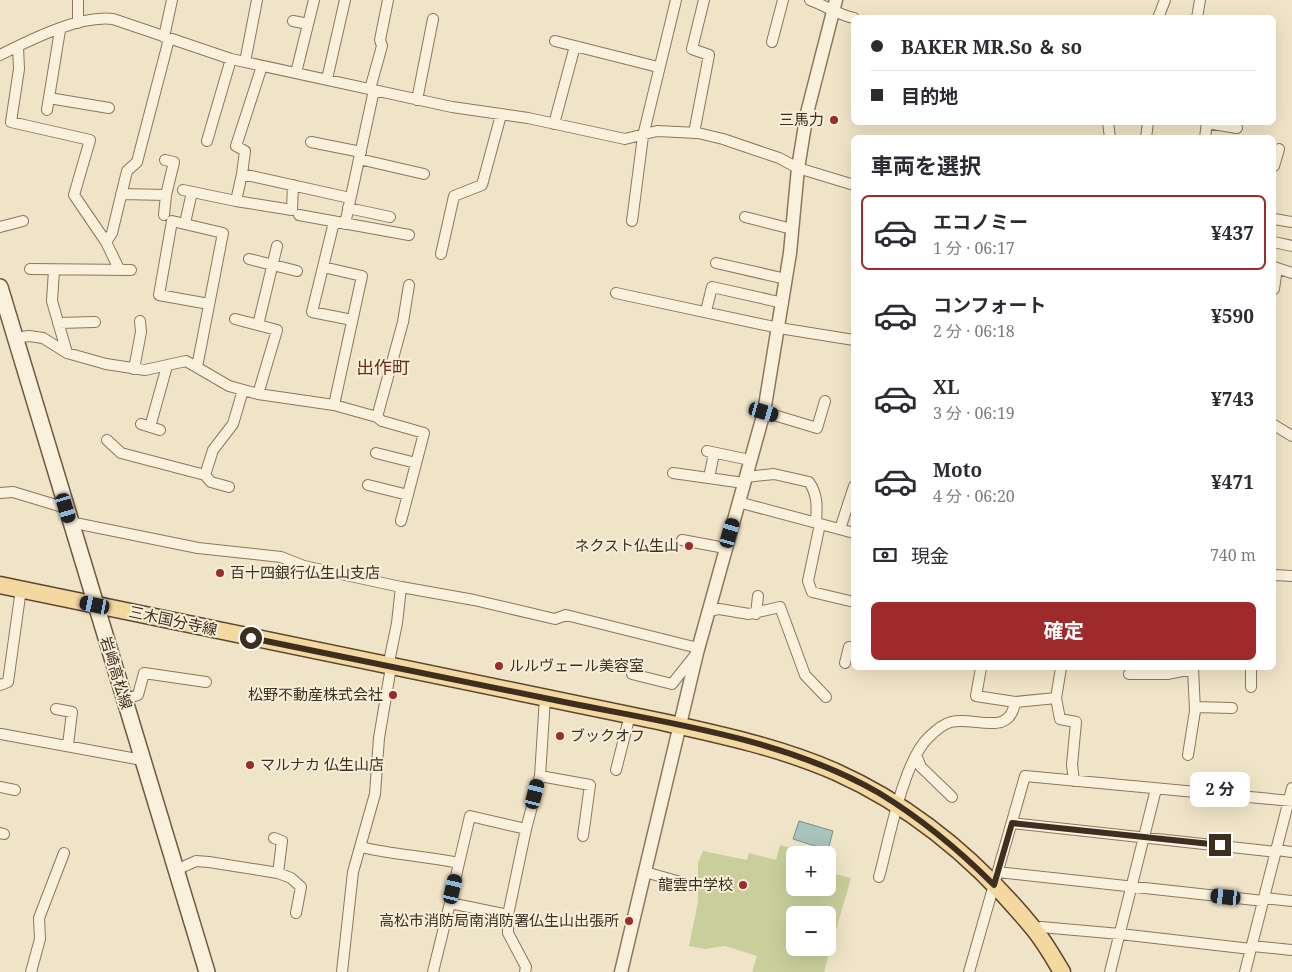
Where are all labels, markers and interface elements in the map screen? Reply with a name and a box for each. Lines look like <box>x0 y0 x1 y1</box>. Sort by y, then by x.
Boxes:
text: BAKER MR.So ＆ so <box>901 34 1082 60</box>
text: 目的地 <box>901 83 958 109</box>
place label: 三馬力 <box>779 109 824 129</box>
marker: 三馬力 <box>828 114 840 126</box>
text: 車両を選択 <box>871 150 981 180</box>
text: エコノミー <box>933 209 1028 235</box>
icon: car <box>873 210 918 255</box>
text: ¥437 <box>1211 220 1254 246</box>
text: 1 分 · 06:17 <box>933 237 1015 259</box>
text: コンフォート <box>933 292 1046 318</box>
icon: car <box>873 293 918 338</box>
text: ¥590 <box>1211 303 1254 329</box>
text: 2 分 · 06:18 <box>933 320 1015 342</box>
district label: 出作町 <box>356 355 410 379</box>
text: XL <box>933 374 959 400</box>
icon: car <box>873 376 918 421</box>
text: ¥743 <box>1211 386 1254 412</box>
car <box>747 401 780 423</box>
text: 3 分 · 06:19 <box>933 402 1015 424</box>
text: Moto <box>933 457 982 483</box>
icon: car <box>873 459 918 504</box>
text: ¥471 <box>1211 469 1254 495</box>
text: 4 分 · 06:20 <box>933 485 1015 507</box>
car <box>54 491 77 525</box>
car <box>718 517 741 549</box>
place label: ネクスト仏生山 <box>574 535 679 555</box>
marker: ネクスト仏生山 <box>683 540 695 552</box>
icon: cash <box>871 541 899 569</box>
text: 現金 <box>911 543 949 569</box>
text: 740 m <box>1210 544 1256 566</box>
place label: 百十四銀行仏生山支店 <box>230 562 380 582</box>
marker: 百十四銀行仏生山支店 <box>214 567 226 579</box>
car <box>78 595 111 615</box>
street label: 三木国分寺線 <box>127 601 219 639</box>
button: 確定 <box>871 602 1256 660</box>
route start <box>240 627 262 649</box>
street label: 岩崎高松線 <box>96 634 137 712</box>
place label: ルルヴェール美容室 <box>509 655 644 675</box>
marker: ルルヴェール美容室 <box>493 660 505 672</box>
place label: 松野不動産株式会社 <box>248 684 383 704</box>
marker: 松野不動産株式会社 <box>387 689 399 701</box>
place label: ブックオフ <box>570 725 645 745</box>
marker: ブックオフ <box>554 730 566 742</box>
place label: マルナカ 仏生山店 <box>260 754 384 774</box>
marker: マルナカ 仏生山店 <box>244 759 256 771</box>
callout: 2 分 <box>1190 772 1250 808</box>
car <box>524 778 545 810</box>
text: 2 分 <box>1205 778 1235 800</box>
route end <box>1209 834 1231 856</box>
map controls <box>786 846 836 956</box>
button: + <box>786 846 836 896</box>
car <box>442 873 463 905</box>
place label: 龍雲中学校 <box>658 874 733 894</box>
marker: 龍雲中学校 <box>737 879 749 891</box>
car <box>1210 888 1241 906</box>
button: − <box>786 906 836 956</box>
place label: 高松市消防局南消防署仏生山出張所 <box>379 910 619 930</box>
marker: 高松市消防局南消防署仏生山出張所 <box>623 915 635 927</box>

